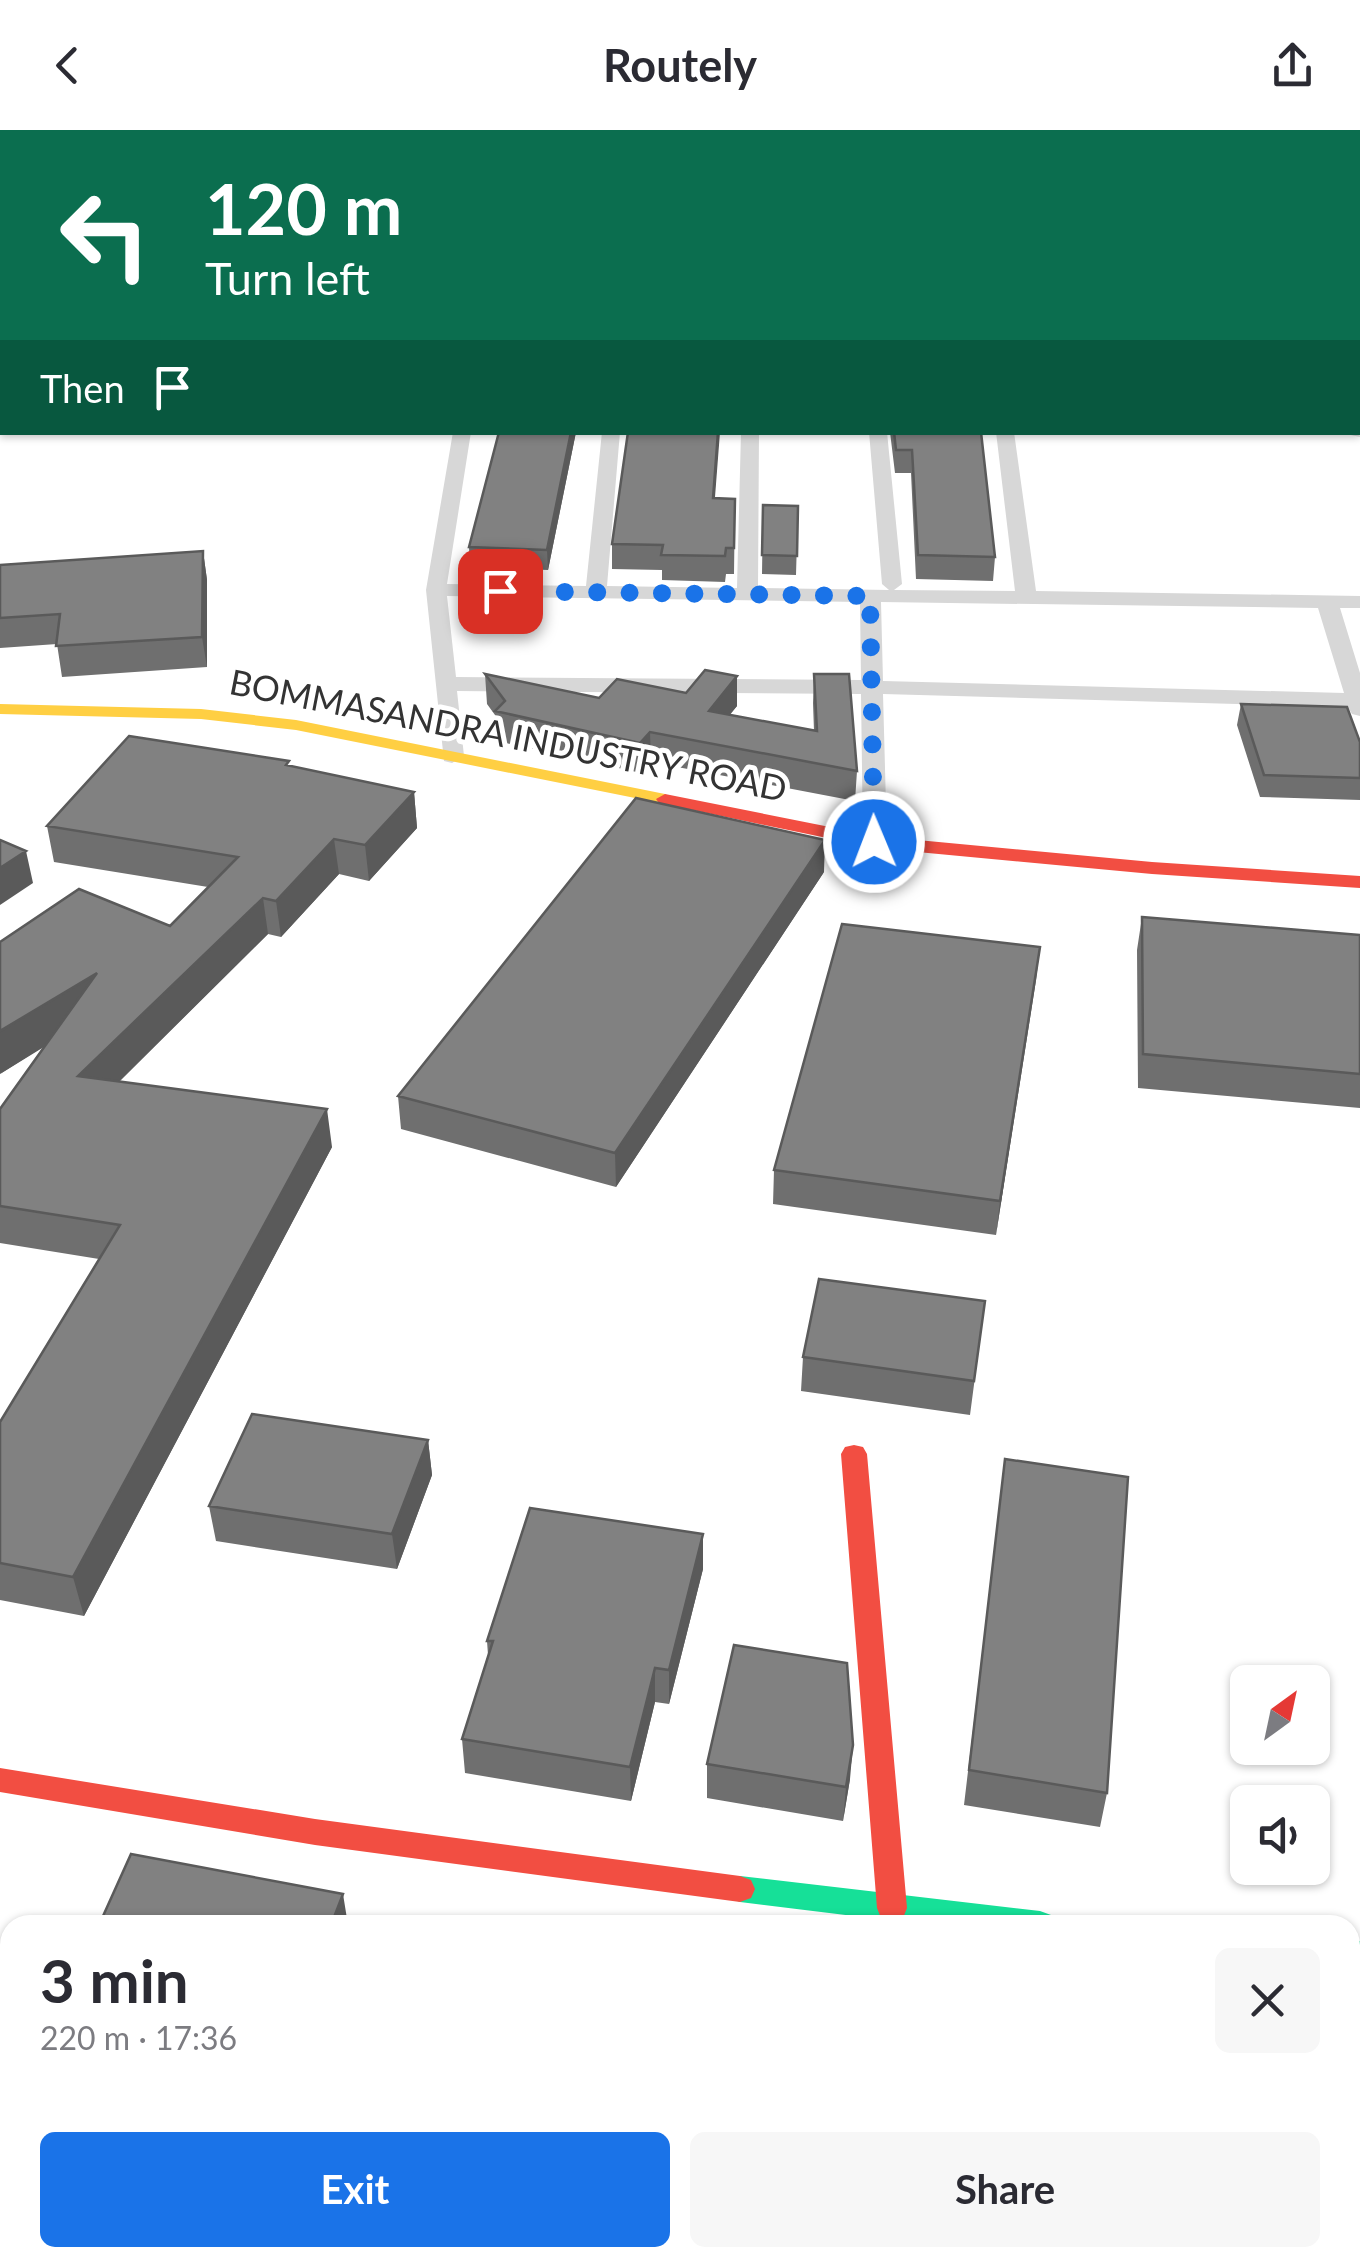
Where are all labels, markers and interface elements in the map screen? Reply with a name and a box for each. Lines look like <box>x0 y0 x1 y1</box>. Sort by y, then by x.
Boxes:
icon: back <box>40 38 95 93</box>
text: Routely <box>603 38 757 92</box>
icon: share <box>1265 38 1320 93</box>
text: 120 m <box>205 166 402 250</box>
icon: left <box>40 170 170 300</box>
text: Turn left <box>205 251 370 305</box>
icon: arrive <box>145 360 200 415</box>
text: Then <box>40 365 125 411</box>
pin <box>458 549 543 634</box>
icon: arrive <box>473 564 528 619</box>
street label: BOMMASANDRA INDUSTRY ROAD <box>226 659 790 809</box>
position arrow <box>822 790 926 894</box>
north arrow <box>1230 1665 1330 1765</box>
map controls <box>1230 1665 1330 1885</box>
button: sound <box>1230 1785 1330 1885</box>
text: 3 min <box>40 1944 189 2016</box>
button: close <box>1215 1948 1320 2053</box>
text: 220 m · 17:36 <box>40 2018 237 2057</box>
button: Exit <box>40 2132 670 2247</box>
button: Share <box>690 2132 1320 2247</box>

